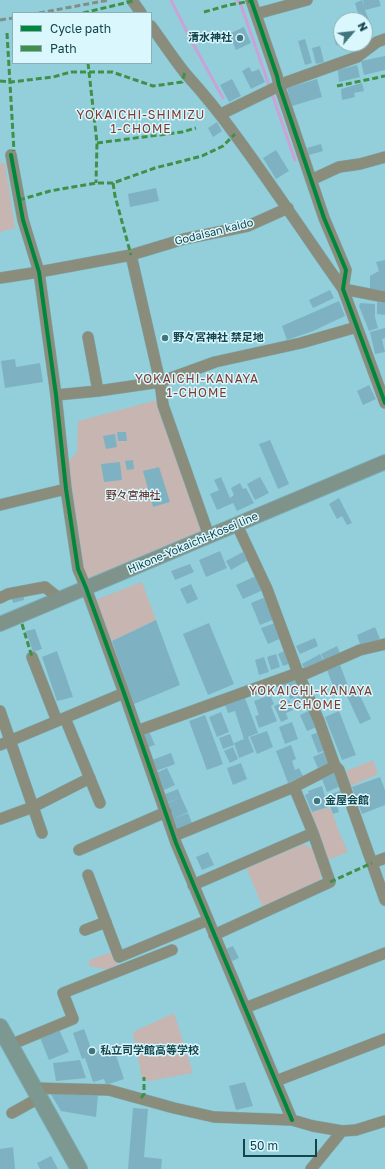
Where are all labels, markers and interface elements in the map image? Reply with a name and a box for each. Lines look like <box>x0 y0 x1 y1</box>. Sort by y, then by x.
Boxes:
legend <box>12 12 152 64</box>
north arrow <box>333 12 373 52</box>
text: N <box>355 20 371 33</box>
text: Cycle path <box>50 21 111 36</box>
place label: 清水神社 <box>188 31 232 45</box>
marker: 清水神社 <box>235 33 245 43</box>
text: Path <box>50 41 77 56</box>
district label: YOKAICHI-SHIMIZU 1-CHOME <box>77 108 205 136</box>
street label: Godaisan kaido <box>173 216 255 248</box>
place label: 野々宮神社 禁足地 <box>173 331 264 345</box>
marker: 野々宮神社 禁足地 <box>160 333 170 343</box>
district label: YOKAICHI-KANAYA 1-CHOME <box>135 372 259 400</box>
park label: 野々宮神社 <box>106 489 160 503</box>
street label: Hikone-Yokaichi-Kosei line <box>126 510 260 576</box>
district label: YOKAICHI-KANAYA 2-CHOME <box>249 684 373 712</box>
place label: 金屋会館 <box>325 794 369 808</box>
marker: 金屋会館 <box>312 796 322 806</box>
place label: 私立司学館高等学校 <box>100 1044 199 1058</box>
marker: 私立司学館高等学校 <box>87 1046 97 1056</box>
scale bar <box>245 1131 319 1157</box>
text: 50 m <box>250 1138 278 1153</box>

